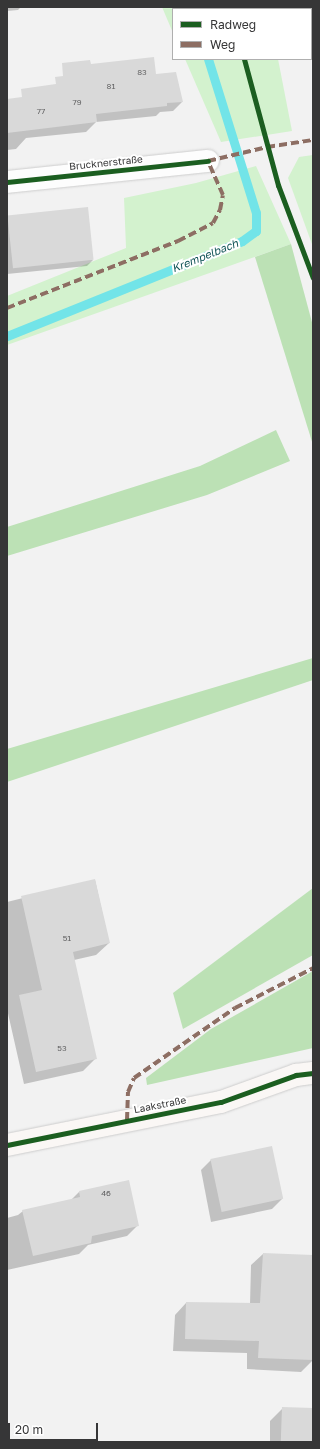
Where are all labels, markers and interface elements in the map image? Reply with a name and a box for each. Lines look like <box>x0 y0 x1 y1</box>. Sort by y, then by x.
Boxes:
legend <box>172 8 312 60</box>
text: Radweg <box>210 17 256 32</box>
text: Weg <box>210 37 235 52</box>
house number: 83 <box>137 68 147 78</box>
house number: 81 <box>107 82 115 92</box>
house number: 79 <box>72 98 82 108</box>
house number: 77 <box>37 107 45 117</box>
street label: Brucknerstraße <box>69 153 143 173</box>
water label: Krempelbach <box>170 237 240 275</box>
house number: 51 <box>63 934 71 944</box>
house number: 53 <box>57 1044 67 1054</box>
street label: Laakstraße <box>133 1094 187 1116</box>
house number: 46 <box>101 1189 111 1199</box>
scale bar <box>10 1415 100 1441</box>
text: 20 m <box>15 1422 43 1437</box>

